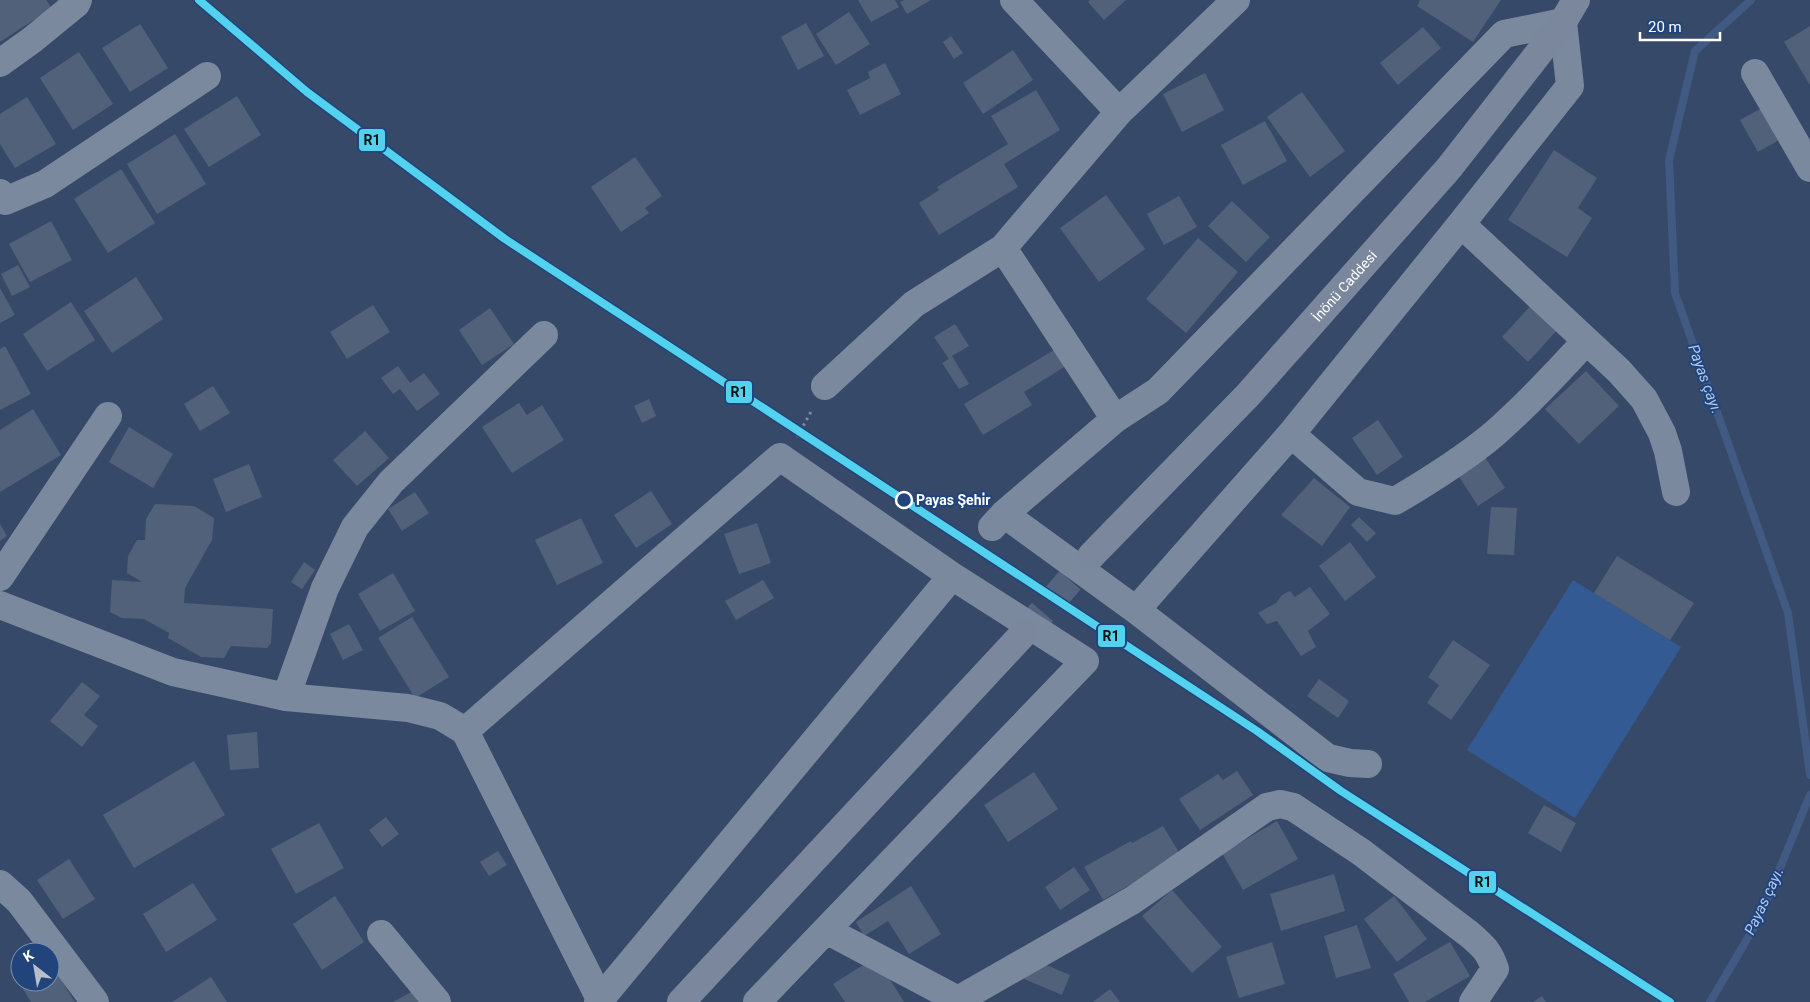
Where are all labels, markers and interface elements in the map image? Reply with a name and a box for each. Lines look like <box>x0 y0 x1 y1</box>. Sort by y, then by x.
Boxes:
scale bar <box>1640 10 1720 42</box>
text: 20 m <box>1648 18 1682 36</box>
line badge: R1 <box>358 128 386 152</box>
text: R1 <box>363 132 381 148</box>
street label: İnönü Caddesi <box>1309 247 1380 325</box>
water label: Payas çayı. <box>1684 342 1726 416</box>
line badge: R1 <box>725 380 753 404</box>
text: R1 <box>730 384 748 400</box>
marker: Payas Şehi̇r <box>895 491 913 509</box>
place label: Payas Şehi̇r <box>916 492 990 508</box>
line badge: R1 <box>1097 624 1126 648</box>
text: R1 <box>1102 628 1120 644</box>
water label: Payas çayı. <box>1741 864 1787 938</box>
line badge: R1 <box>1468 870 1497 894</box>
text: R1 <box>1474 874 1492 890</box>
north arrow <box>10 942 60 992</box>
text: K <box>20 947 36 965</box>

